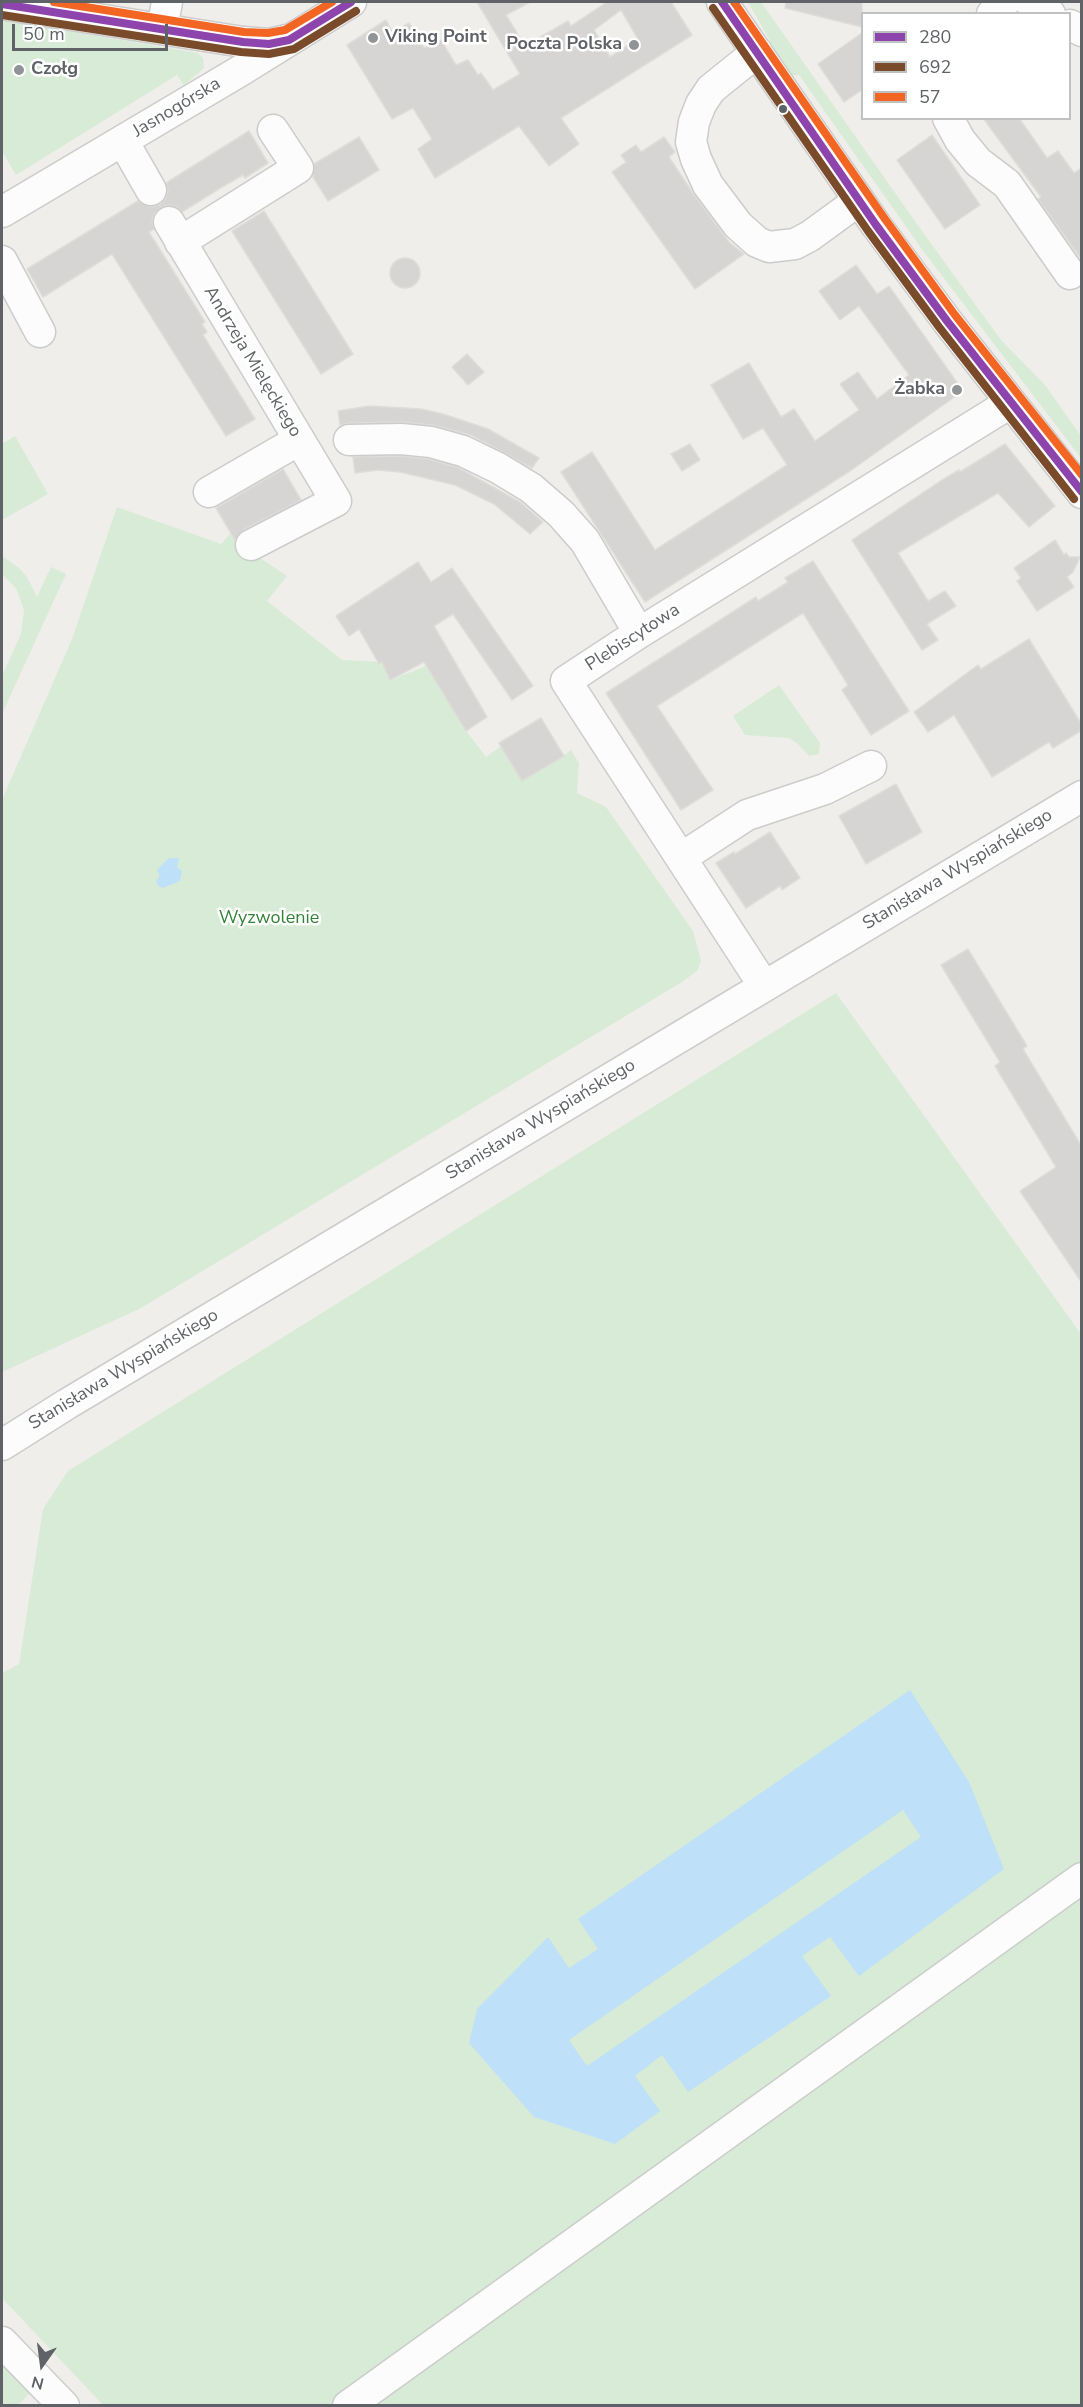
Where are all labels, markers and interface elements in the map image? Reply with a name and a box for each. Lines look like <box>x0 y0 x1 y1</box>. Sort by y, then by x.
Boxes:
scale bar <box>15 12 171 50</box>
legend <box>861 12 1071 120</box>
text: 50 m <box>23 22 65 46</box>
text: 280 <box>919 25 951 49</box>
place label: Viking Point <box>385 27 487 49</box>
marker: Viking Point <box>366 31 380 45</box>
place label: Poczta Polska <box>506 34 622 56</box>
marker: Poczta Polska <box>627 38 641 52</box>
text: 692 <box>919 55 951 79</box>
place label: Czołg <box>31 59 78 81</box>
marker: Czołg <box>12 63 26 77</box>
street label: Jasnogórska <box>129 73 225 143</box>
text: 57 <box>919 85 941 109</box>
unlabelled marker <box>777 103 789 115</box>
street label: Andrzeja Mielęckiego <box>198 283 306 441</box>
place label: Żabka <box>894 379 945 401</box>
marker: Żabka <box>950 383 964 397</box>
street label: Plebiscytowa <box>582 600 684 676</box>
street label: Stanisława Wyspiańskiego <box>859 805 1057 935</box>
park label: Wyzwolenie <box>219 908 319 930</box>
street label: Stanisława Wyspiańskiego <box>442 1055 640 1185</box>
street label: Stanisława Wyspiańskiego <box>25 1305 223 1435</box>
north arrow <box>12 2335 72 2395</box>
text: N <box>29 2370 46 2395</box>

